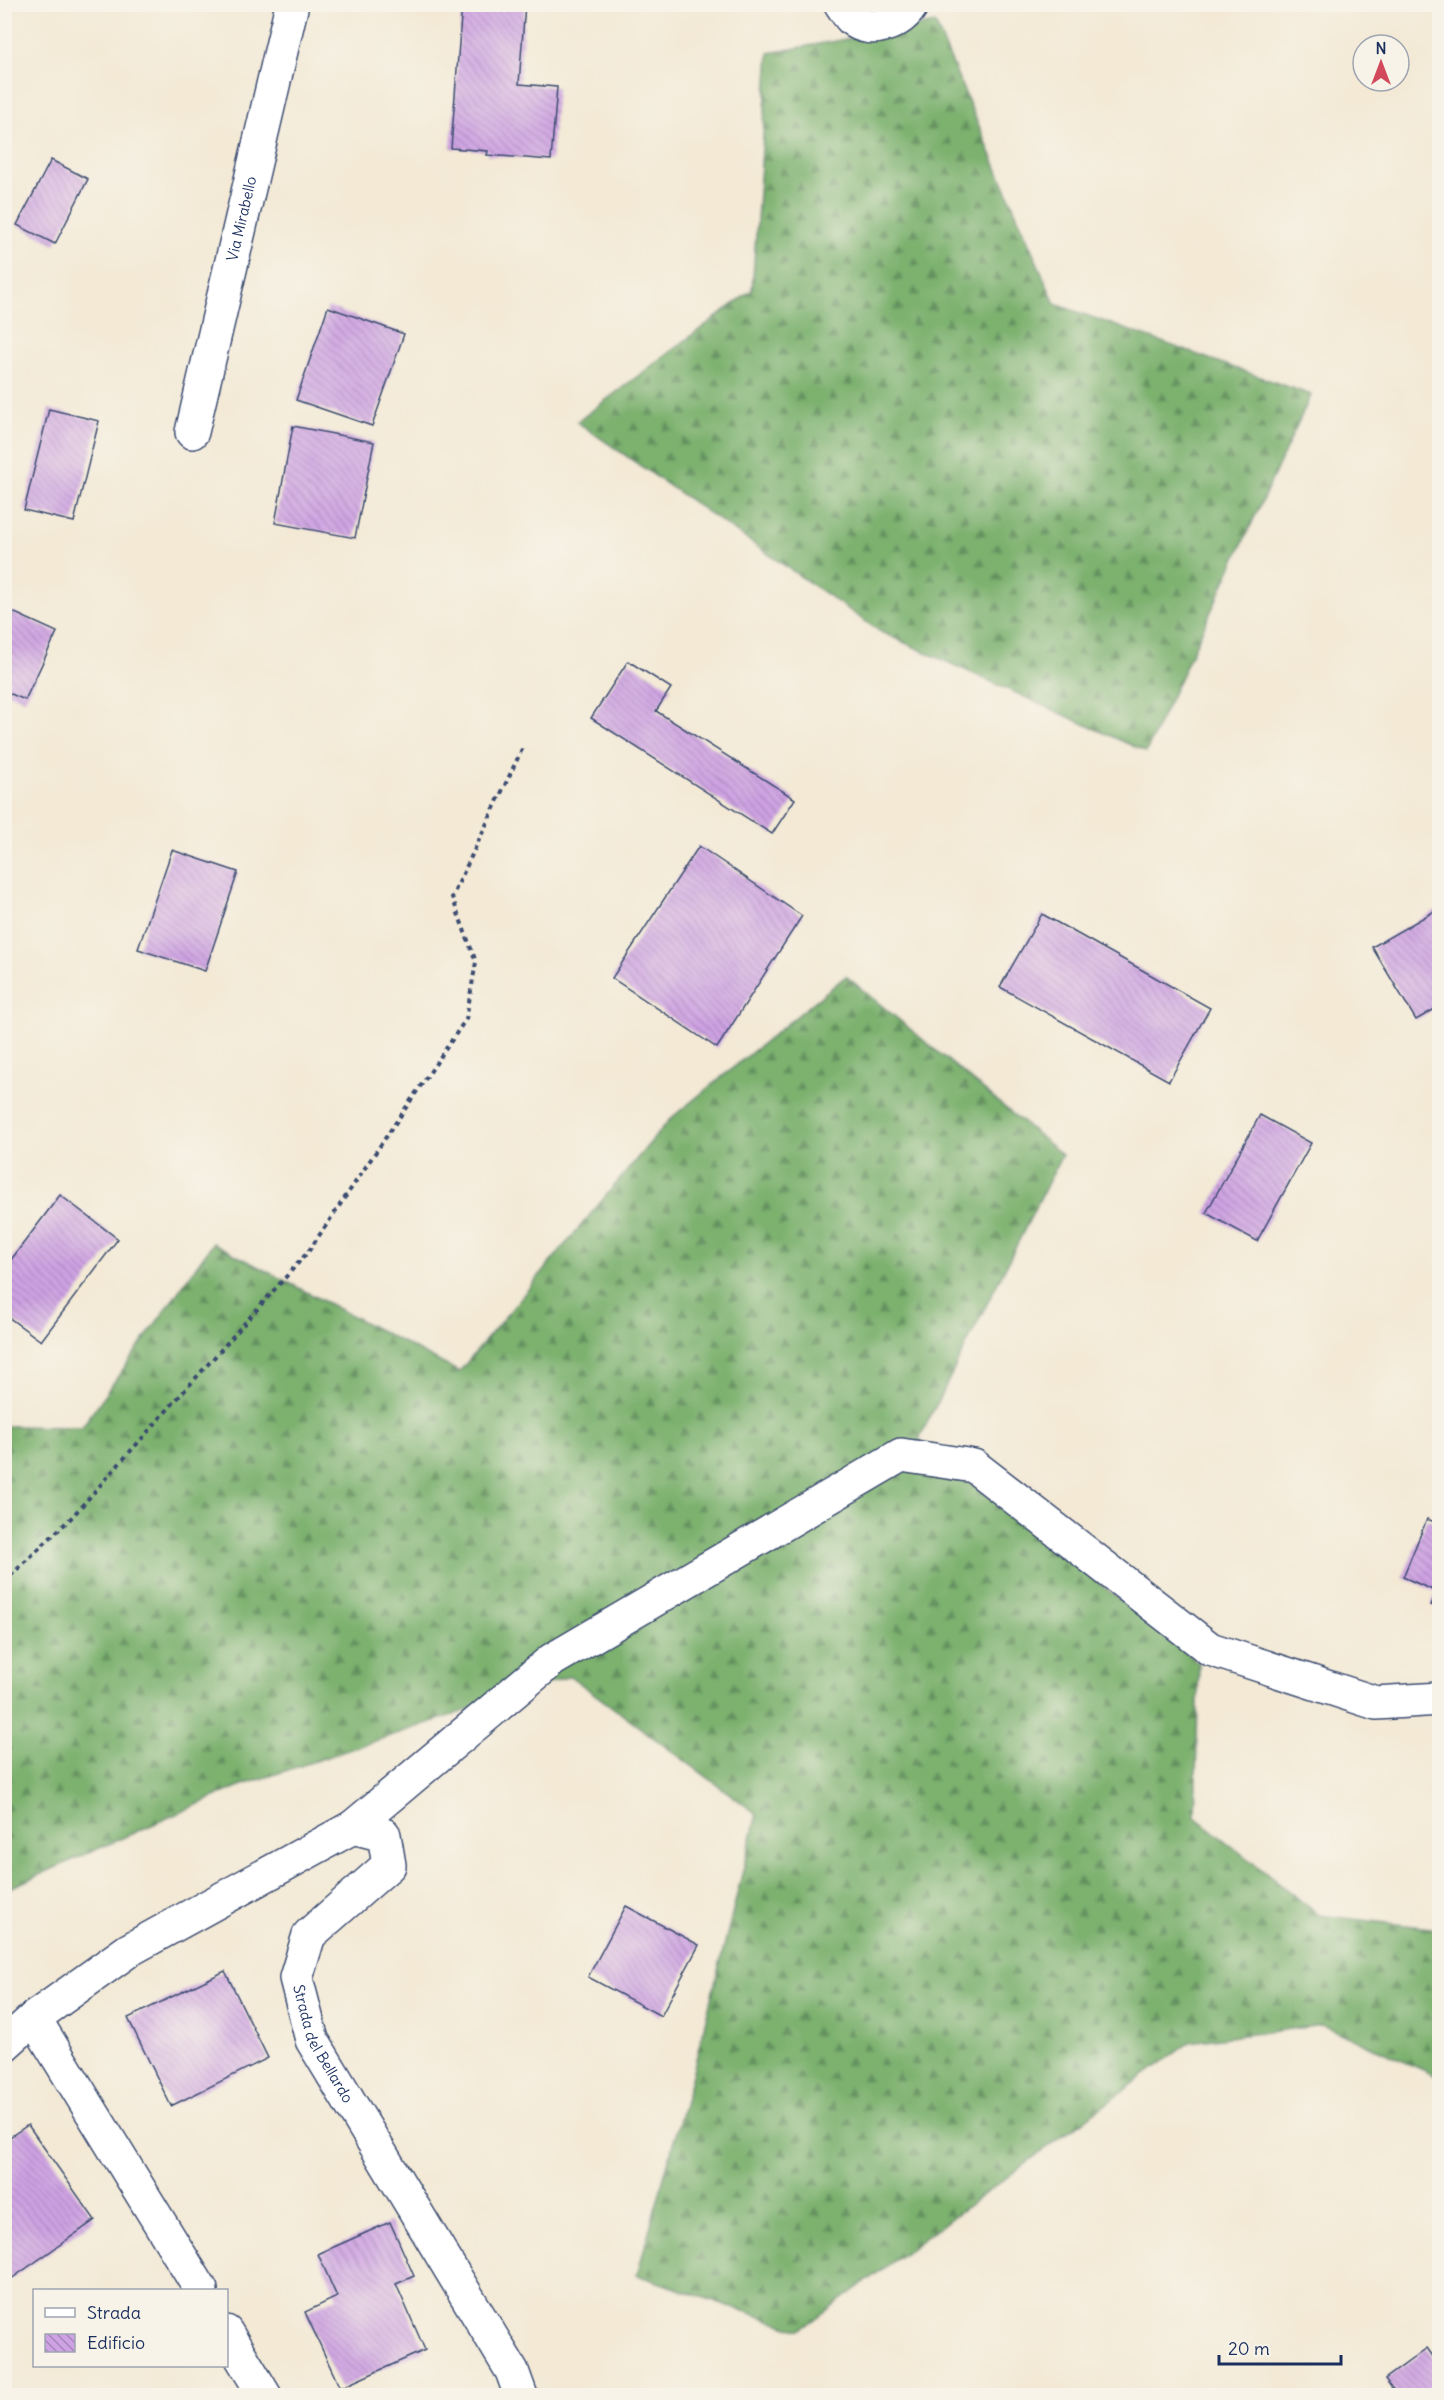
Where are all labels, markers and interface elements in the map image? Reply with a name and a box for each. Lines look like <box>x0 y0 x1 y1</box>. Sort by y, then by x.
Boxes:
north arrow <box>1351 33 1411 93</box>
text: N <box>1375 38 1387 58</box>
street label: Via Mirabello <box>222 174 260 263</box>
street label: Strada del Bellardo <box>289 1982 358 2106</box>
legend <box>33 2289 228 2367</box>
text: Strada <box>87 2301 141 2324</box>
scale bar <box>1219 2328 1340 2366</box>
text: Edificio <box>87 2331 145 2354</box>
text: 20 m <box>1228 2337 1270 2360</box>

